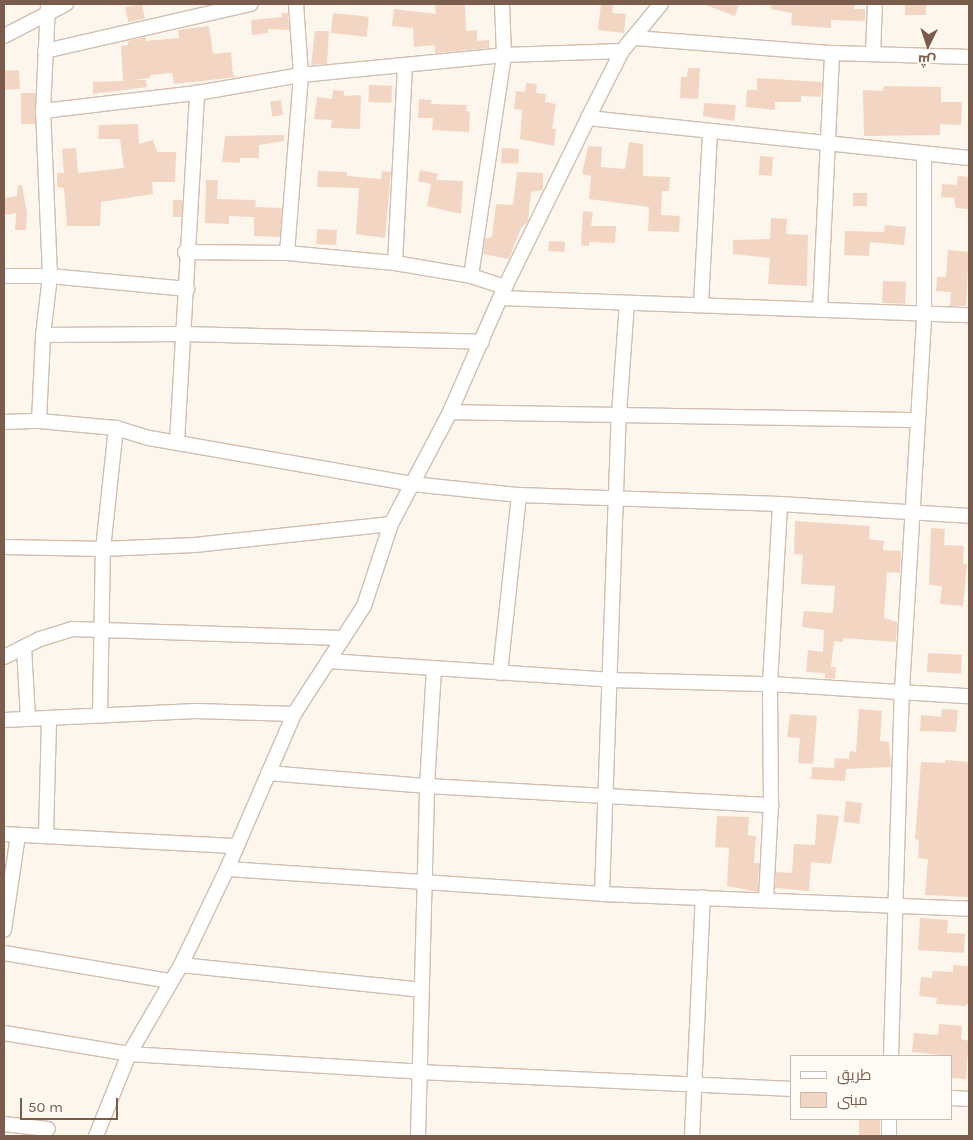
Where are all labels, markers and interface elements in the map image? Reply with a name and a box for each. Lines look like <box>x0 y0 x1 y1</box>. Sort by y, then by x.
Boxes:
north arrow <box>903 20 953 70</box>
text: ش <box>917 51 936 70</box>
legend <box>790 1055 953 1120</box>
text: طريق <box>837 1066 871 1084</box>
scale bar <box>22 1088 120 1120</box>
text: مبنى <box>837 1091 868 1109</box>
text: 50 m <box>28 1098 63 1116</box>

